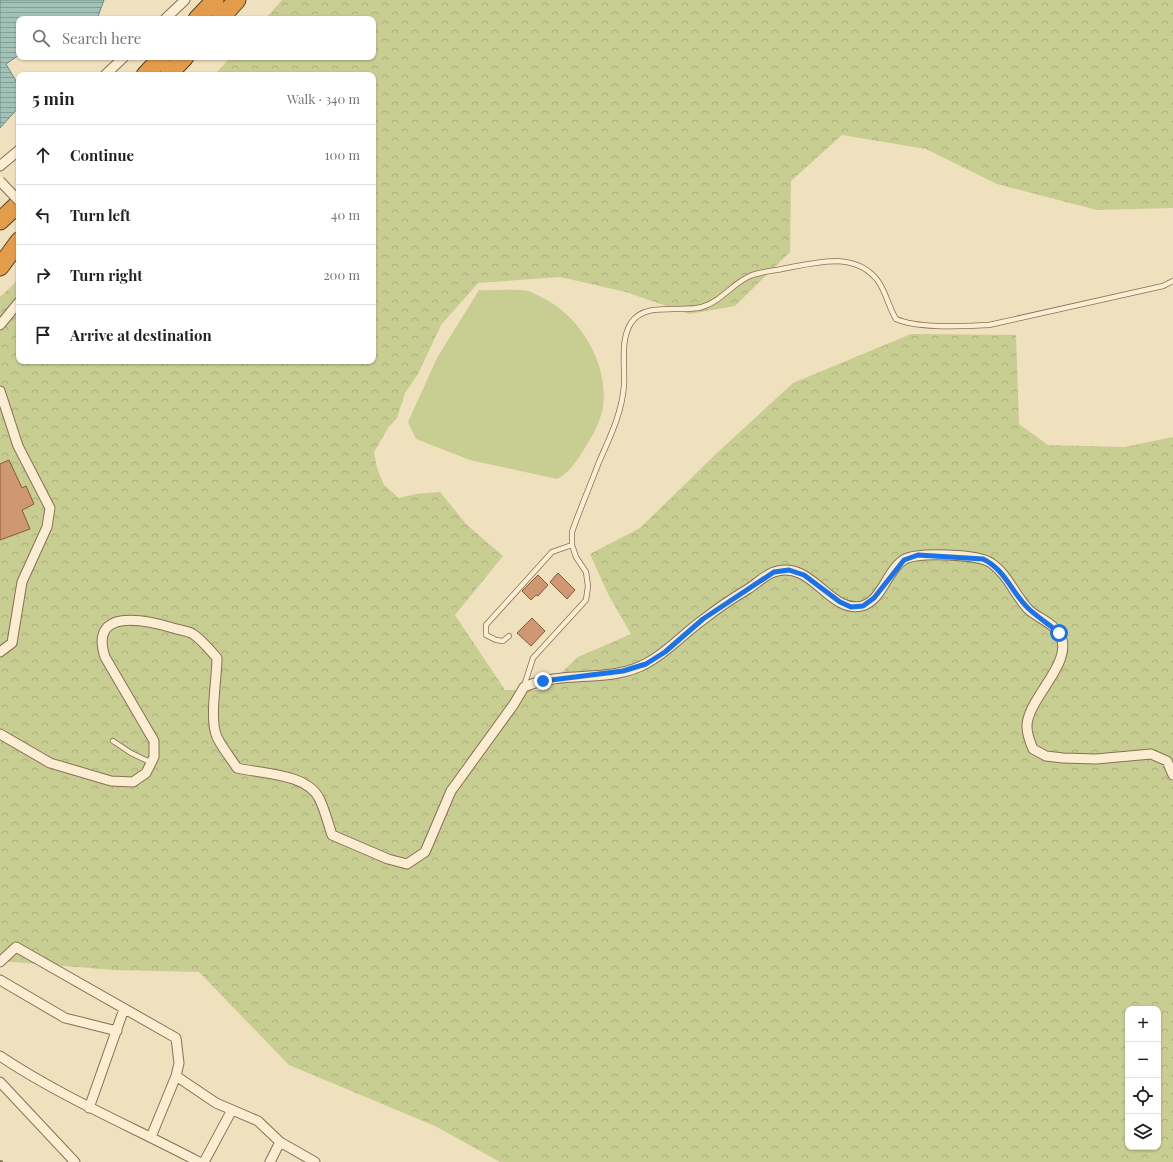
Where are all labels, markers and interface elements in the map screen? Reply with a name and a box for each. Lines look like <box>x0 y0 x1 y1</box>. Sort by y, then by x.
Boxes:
search box <box>16 16 376 60</box>
icon: search <box>30 27 52 49</box>
text: Search here <box>62 28 141 48</box>
text: 5 min <box>32 87 75 109</box>
text: Walk · 340 m <box>287 90 360 107</box>
icon: ahead <box>32 144 54 166</box>
text: Continue <box>70 145 134 165</box>
text: 100 m <box>325 146 360 163</box>
icon: left <box>32 204 54 226</box>
text: Turn left <box>70 205 131 225</box>
text: 40 m <box>331 206 360 223</box>
icon: right <box>32 264 54 286</box>
text: Turn right <box>70 265 143 285</box>
text: 200 m <box>323 266 360 283</box>
icon: arrive <box>32 324 54 346</box>
text: Arrive at destination <box>70 325 212 345</box>
route start <box>1050 624 1068 642</box>
route end <box>534 672 552 690</box>
map controls <box>1125 1006 1161 1150</box>
button: + <box>1125 1006 1161 1042</box>
button: − <box>1125 1042 1161 1078</box>
button: locate <box>1125 1078 1161 1114</box>
button: layers <box>1125 1114 1161 1150</box>

